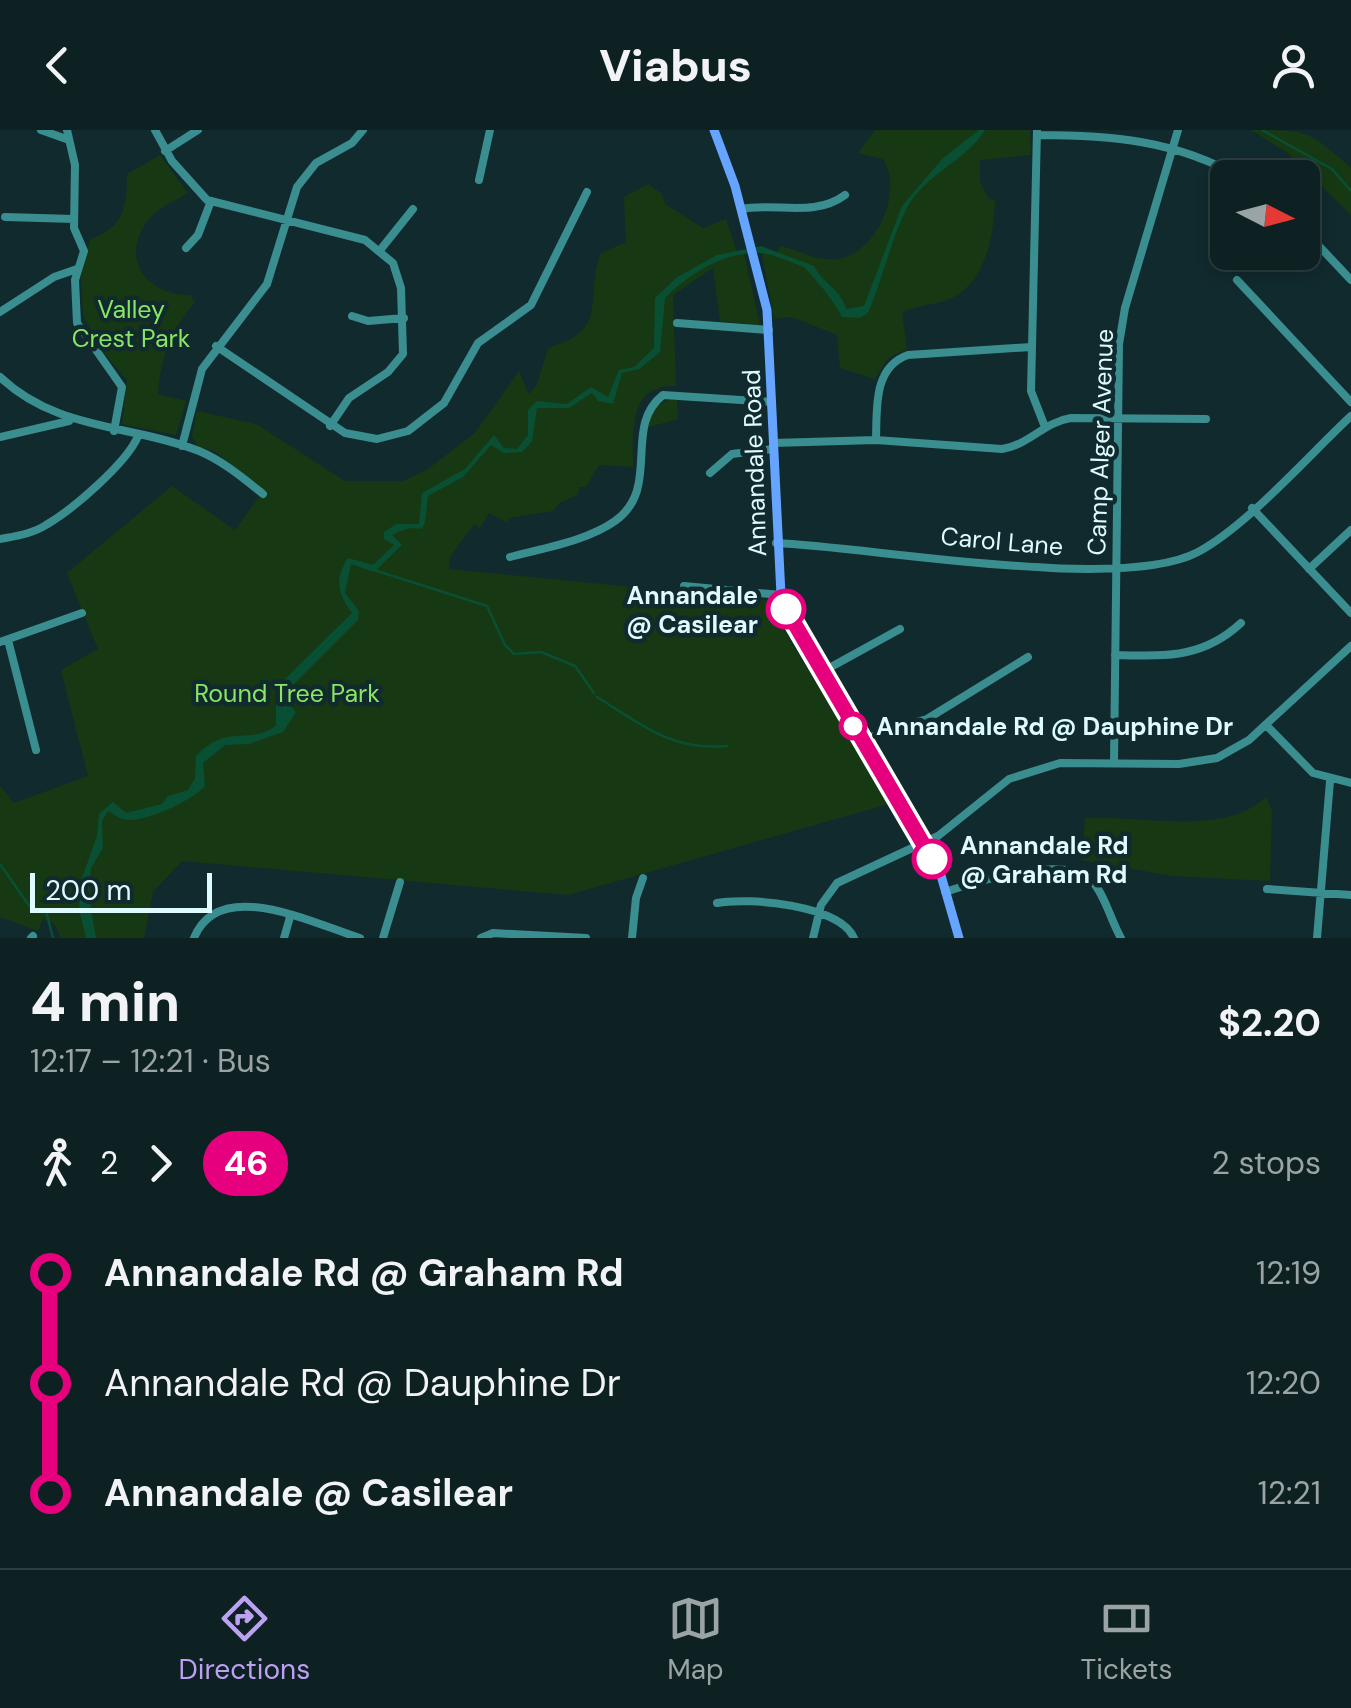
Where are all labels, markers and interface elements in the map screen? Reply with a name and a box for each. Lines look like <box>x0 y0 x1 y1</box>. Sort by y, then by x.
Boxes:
text: Viabus <box>599 36 752 95</box>
icon: back <box>30 38 85 93</box>
icon: person <box>1266 38 1321 93</box>
north arrow <box>1210 160 1320 270</box>
map controls <box>1210 160 1320 270</box>
park label: Valley Crest Park <box>72 293 191 355</box>
street label: Camp Alger Avenue <box>1080 328 1121 556</box>
street label: Annandale Road <box>735 369 774 557</box>
street label: Carol Lane <box>939 520 1065 563</box>
place label: Annandale @ Casilear <box>626 579 758 641</box>
marker: Annandale @ Casilear <box>767 590 805 628</box>
park label: Round Tree Park <box>194 677 380 710</box>
place label: Annandale Rd @ Dauphine Dr <box>876 710 1233 743</box>
marker: Annandale Rd @ Dauphine Dr <box>840 713 866 739</box>
place label: Annandale Rd @ Graham Rd <box>960 829 1129 891</box>
marker: Annandale Rd @ Graham Rd <box>913 840 951 878</box>
scale bar <box>30 868 212 913</box>
text: 200 m <box>45 872 132 909</box>
text: 4 min <box>30 966 180 1038</box>
text: $2.20 <box>1218 998 1321 1048</box>
text: 12:17 – 12:21 · Bus <box>30 1040 271 1082</box>
icon: walk <box>30 1136 85 1191</box>
icon: forward <box>133 1136 188 1191</box>
text: 46 <box>223 1140 268 1186</box>
text: 2 <box>100 1142 118 1184</box>
text: 2 stops <box>1212 1142 1321 1184</box>
text: Annandale Rd @ Graham Rd <box>104 1248 624 1298</box>
text: 12:19 <box>1256 1252 1321 1294</box>
text: Annandale Rd @ Dauphine Dr <box>104 1358 621 1408</box>
text: 12:20 <box>1246 1362 1321 1404</box>
text: Annandale @ Casilear <box>104 1468 513 1518</box>
text: 12:21 <box>1258 1472 1321 1514</box>
tab: Directions <box>178 1591 310 1688</box>
tab: Map <box>667 1591 724 1688</box>
tab: Tickets <box>1080 1591 1172 1688</box>

